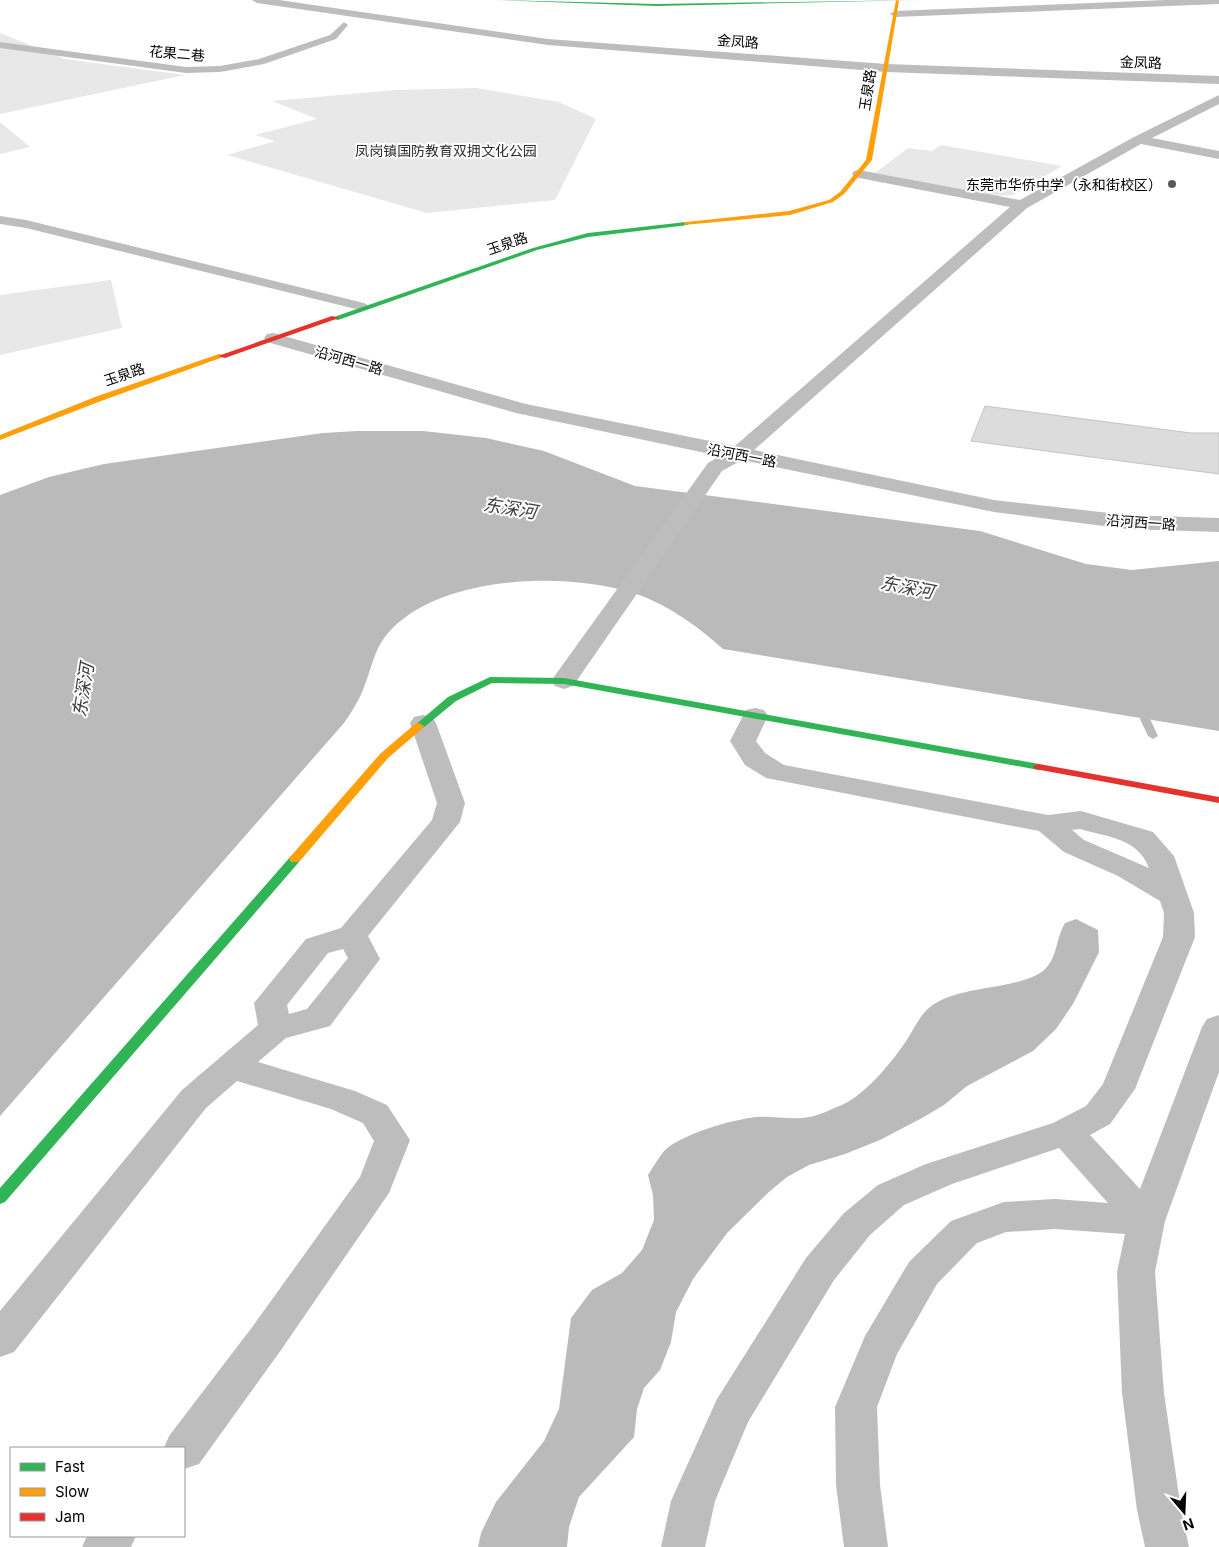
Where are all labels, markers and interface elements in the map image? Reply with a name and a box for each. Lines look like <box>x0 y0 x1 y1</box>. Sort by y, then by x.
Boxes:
street label: 金凤路 <box>716 31 760 51</box>
street label: 花果二巷 <box>148 42 206 64</box>
street label: 金凤路 <box>1120 53 1162 71</box>
street label: 玉泉路 <box>855 68 879 112</box>
park label: 凤岗镇国防教育双拥文化公园 <box>355 142 537 159</box>
place label: 东莞市华侨中学（永和街校区） <box>966 176 1162 193</box>
marker: 东莞市华侨中学（永和街校区） <box>1166 178 1178 190</box>
street label: 玉泉路 <box>484 228 530 258</box>
street label: 沿河西一路 <box>313 342 385 378</box>
street label: 玉泉路 <box>101 359 147 389</box>
street label: 沿河西一路 <box>706 440 778 470</box>
water label: 东深河 <box>482 493 541 523</box>
street label: 沿河西一路 <box>1105 511 1177 533</box>
water label: 东深河 <box>878 572 938 603</box>
water label: 东深河 <box>68 659 98 718</box>
legend <box>10 1447 185 1537</box>
text: Fast <box>55 1457 85 1476</box>
text: Slow <box>55 1482 89 1501</box>
north arrow <box>1159 1487 1209 1537</box>
text: Jam <box>55 1507 85 1526</box>
text: N <box>1181 1515 1196 1535</box>

